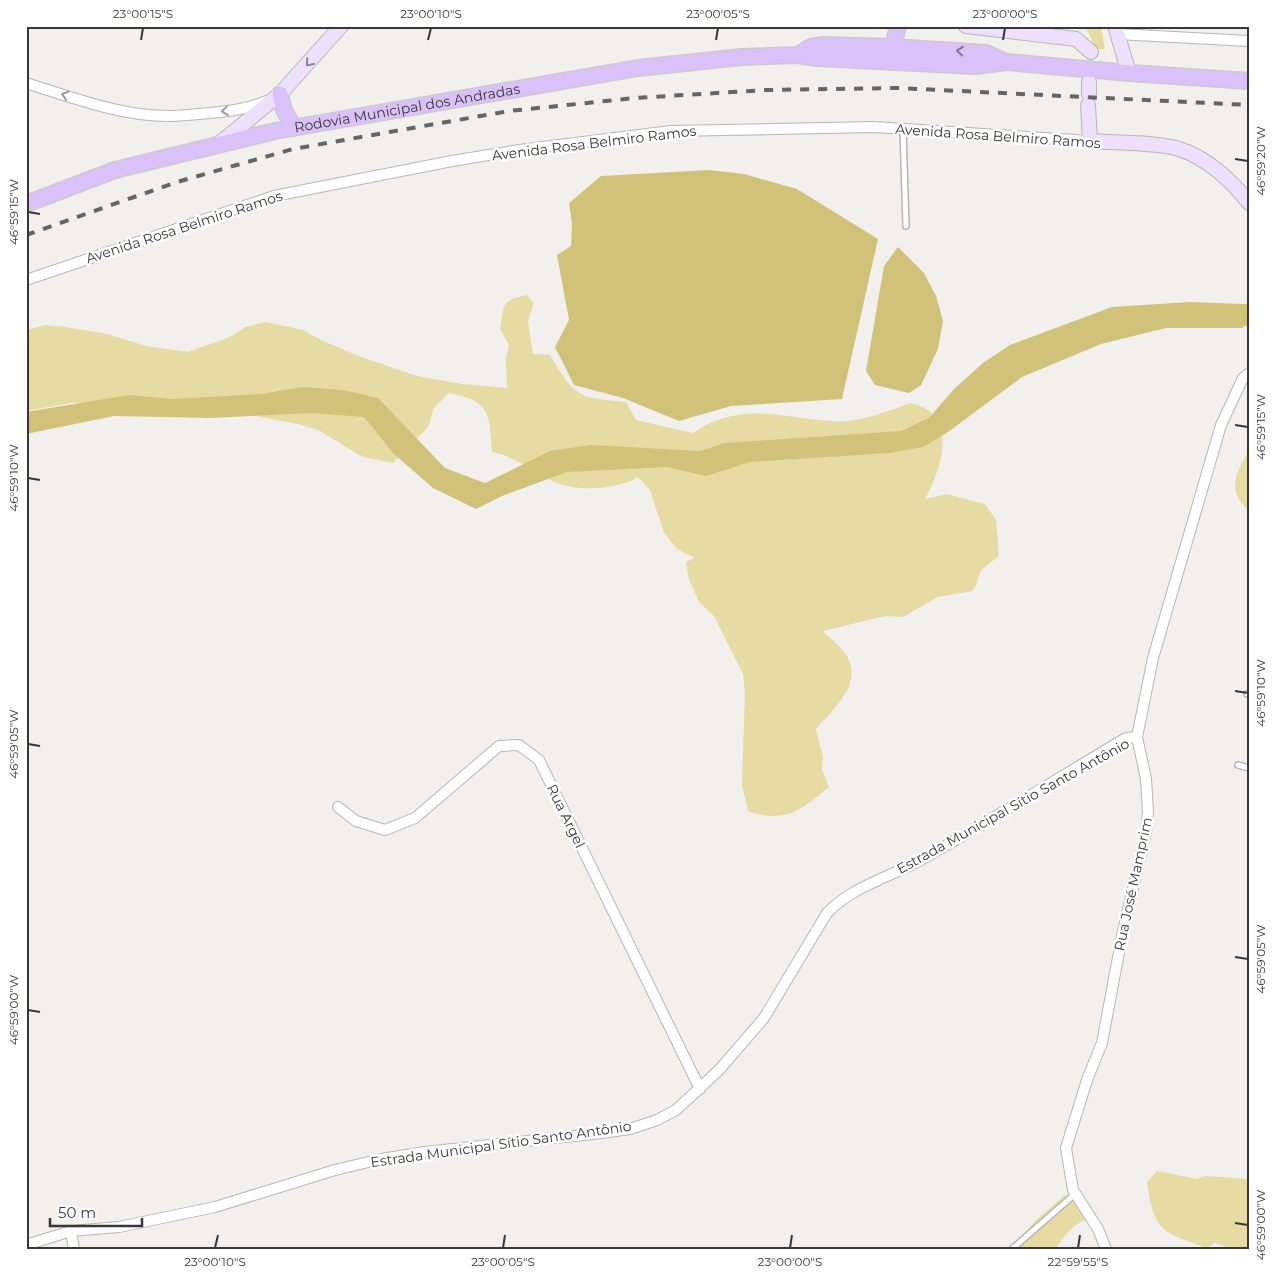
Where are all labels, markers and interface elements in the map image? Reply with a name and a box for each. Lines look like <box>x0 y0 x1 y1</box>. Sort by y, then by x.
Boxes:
text: 23°00'15"S <box>113 6 173 21</box>
text: 23°00'10"S <box>400 6 462 21</box>
text: 23°00'05"S <box>686 6 750 21</box>
text: 23°00'00"S <box>973 6 1037 21</box>
one-way arrow <box>955 46 963 57</box>
one-way arrow <box>307 57 315 66</box>
street label: Rodovia Municipal dos Andradas <box>293 80 521 137</box>
one-way arrow <box>61 91 70 101</box>
one-way arrow <box>221 105 229 116</box>
street label: Avenida Rosa Belmiro Ramos <box>895 120 1101 152</box>
street label: Avenida Rosa Belmiro Ramos <box>491 122 697 164</box>
text: 46°59'20"W <box>1253 126 1268 196</box>
text: 46°59'15"W <box>6 179 21 245</box>
street label: Avenida Rosa Belmiro Ramos <box>83 187 285 267</box>
text: 46°59'15"W <box>1253 394 1268 460</box>
text: 46°59'10"W <box>6 444 21 512</box>
text: 46°59'10"W <box>1253 659 1268 727</box>
text: 46°59'05"W <box>6 709 21 779</box>
street label: Estrada Municipal Sítio Santo Antônio <box>894 734 1133 878</box>
street label: Rua Argel <box>543 781 589 851</box>
street label: Rua José Mamprim <box>1110 815 1156 953</box>
text: 46°59'05"W <box>1253 924 1268 994</box>
text: 46°59'00"W <box>6 975 21 1045</box>
street label: Estrada Municipal Sítio Santo Antônio <box>369 1117 633 1171</box>
text: 46°59'00"W <box>1253 1190 1268 1260</box>
scale bar <box>50 1195 142 1227</box>
text: 50 m <box>58 1203 96 1222</box>
text: 23°00'10"S <box>184 1254 246 1269</box>
text: 23°00'05"S <box>471 1254 535 1269</box>
text: 23°00'00"S <box>758 1254 822 1269</box>
text: 22°59'55"S <box>1048 1254 1108 1269</box>

